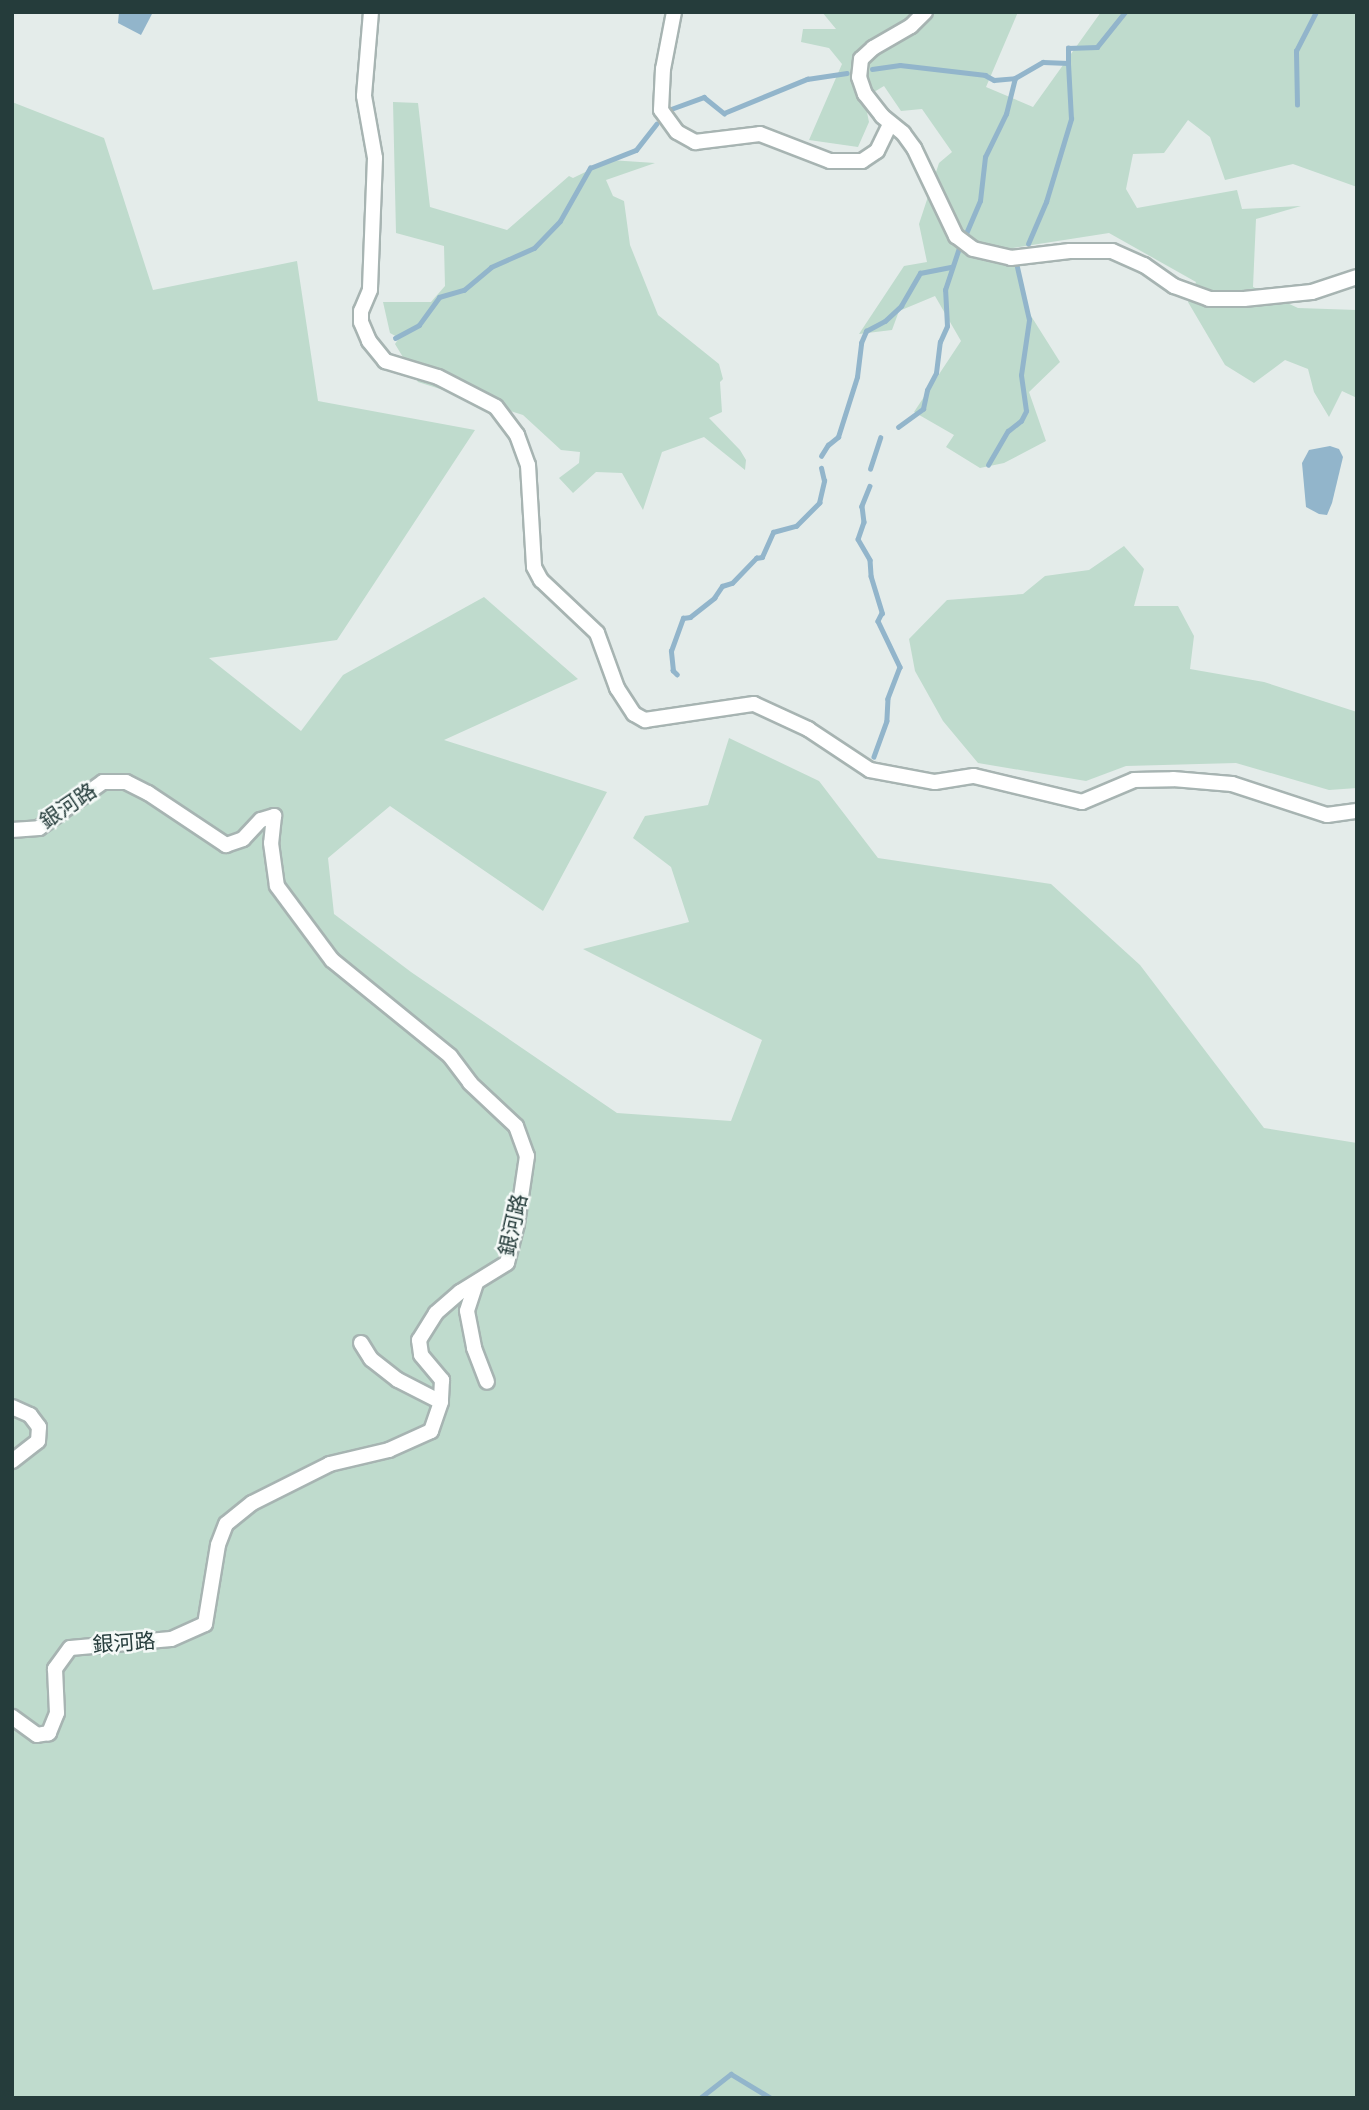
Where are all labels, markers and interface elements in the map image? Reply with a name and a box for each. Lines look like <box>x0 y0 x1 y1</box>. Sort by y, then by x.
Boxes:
street label: 銀河路 <box>35 778 101 834</box>
street label: 銀河路 <box>494 1191 532 1259</box>
street label: 銀河路 <box>92 1628 156 1658</box>

